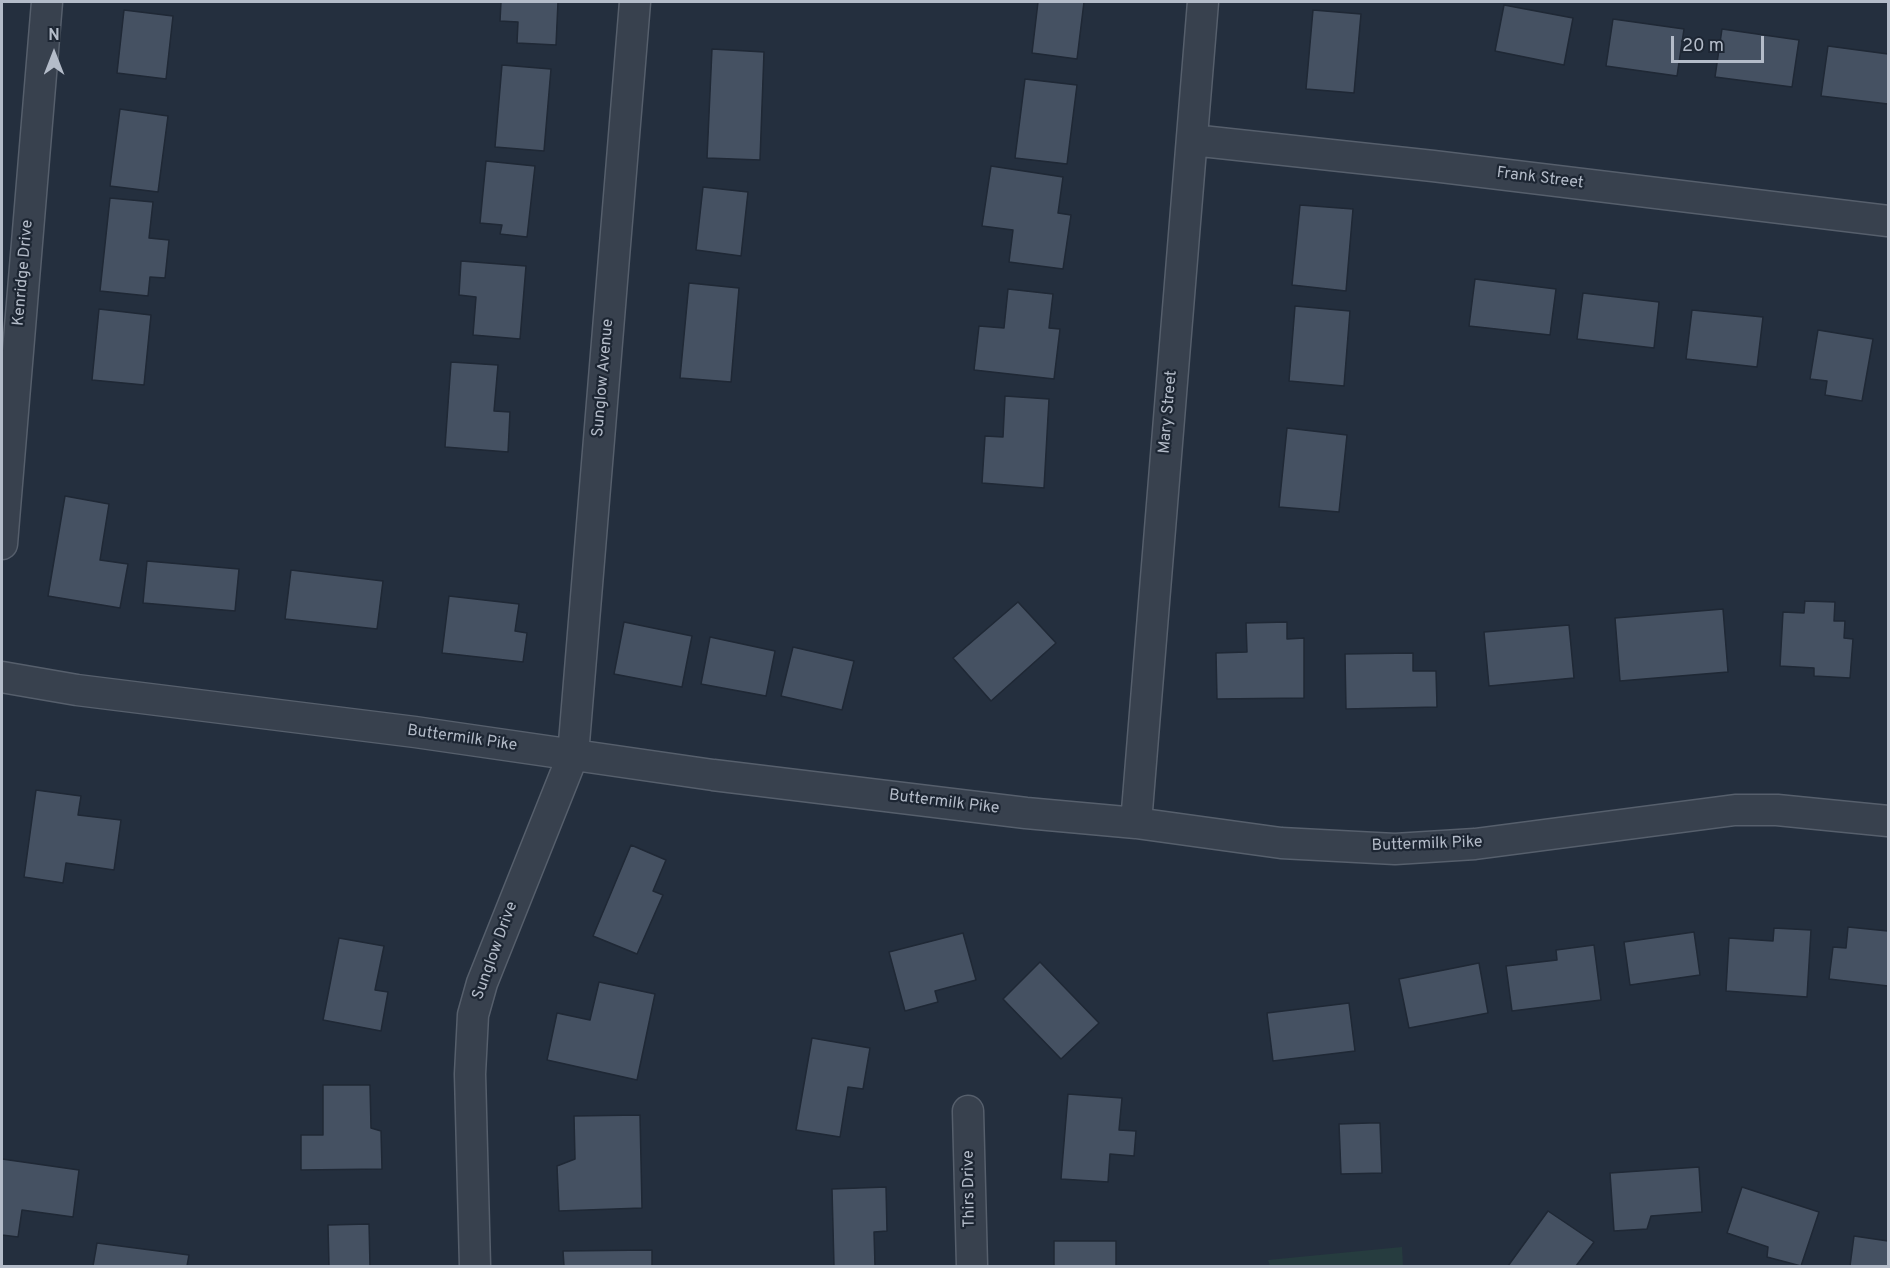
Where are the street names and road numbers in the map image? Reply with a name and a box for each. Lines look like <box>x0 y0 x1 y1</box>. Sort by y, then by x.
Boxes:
street label: Frank Street <box>1495 164 1585 194</box>
street label: Kenridge Drive <box>10 219 38 327</box>
street label: Sunglow Avenue <box>589 318 619 438</box>
street label: Mary Street <box>1156 369 1182 455</box>
street label: Buttermilk Pike <box>406 722 518 756</box>
street label: Buttermilk Pike <box>888 787 1000 819</box>
street label: Buttermilk Pike <box>1371 833 1483 857</box>
street label: Sunglow Drive <box>469 899 523 1003</box>
street label: Thirs Drive <box>960 1150 980 1228</box>

